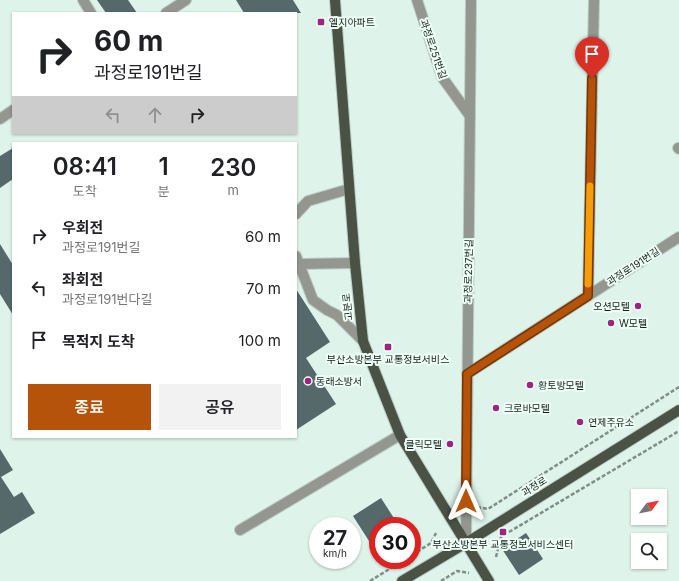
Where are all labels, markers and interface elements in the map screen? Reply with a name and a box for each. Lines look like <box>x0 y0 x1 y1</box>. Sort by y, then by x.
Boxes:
place label: 엘지아파트 <box>329 16 375 28</box>
marker: 엘지아파트 <box>316 17 326 27</box>
street label: 과정로251번길 <box>418 18 450 80</box>
text: 60 m <box>94 24 163 58</box>
icon: right <box>28 28 80 80</box>
pin <box>575 37 609 78</box>
icon: arrive <box>581 43 603 65</box>
text: 과정로191번길 <box>94 62 203 83</box>
icon: left <box>102 104 124 126</box>
icon: ahead <box>144 104 166 126</box>
icon: right <box>186 104 208 126</box>
text: 08:41 <box>53 152 117 181</box>
text: 1 <box>159 152 169 181</box>
text: 230 <box>210 153 256 182</box>
text: m <box>228 182 239 198</box>
text: 도착 <box>73 183 97 199</box>
text: 분 <box>158 183 170 199</box>
text: 우회전 <box>62 218 103 237</box>
icon: right <box>28 225 50 247</box>
text: 60 m <box>245 227 281 246</box>
text: 과정로191번길 <box>62 239 140 255</box>
street label: 과정로237번길 <box>461 239 475 303</box>
street label: 과정로191번길 <box>604 245 662 287</box>
text: 좌회전 <box>62 270 103 289</box>
icon: left <box>28 277 50 299</box>
text: 70 m <box>246 279 281 298</box>
text: 과정로191번다길 <box>62 291 152 307</box>
street label: 고분로 <box>340 293 354 321</box>
place label: 오션모텔 <box>593 300 630 312</box>
marker: 오션모텔 <box>633 301 643 311</box>
place label: W모텔 <box>619 317 647 329</box>
marker: W모텔 <box>606 318 616 328</box>
icon: arrive <box>28 329 50 351</box>
text: 100 m <box>239 331 281 350</box>
text: 목적지 도착 <box>62 332 135 351</box>
marker: 부산소방본부 교통정보서비스 <box>383 342 393 352</box>
place label: 부산소방본부 교통정보서비스 <box>327 353 449 365</box>
place label: 동래소방서 <box>316 375 362 387</box>
marker: 동래소방서 <box>303 376 313 386</box>
place label: 황토방모텔 <box>538 379 584 391</box>
marker: 황토방모텔 <box>525 380 535 390</box>
button: 종료 <box>28 384 151 430</box>
button: 공유 <box>159 384 281 430</box>
place label: 크로바모텔 <box>504 402 550 414</box>
marker: 크로바모텔 <box>491 403 501 413</box>
place label: 연제주유소 <box>588 416 634 428</box>
marker: 연제주유소 <box>575 417 585 427</box>
place label: 클릭모텔 <box>405 438 442 450</box>
marker: 클릭모텔 <box>445 439 455 449</box>
street label: 과정로 <box>519 474 549 498</box>
position arrow <box>445 480 487 522</box>
north arrow <box>631 489 667 525</box>
map controls <box>631 489 667 569</box>
speed limit sign: 30 <box>369 517 421 569</box>
text: 27 <box>323 526 347 550</box>
marker: 부산소방본부 교통정보서비스센터 <box>498 527 508 537</box>
button: search <box>631 533 667 569</box>
place label: 부산소방본부 교통정보서비스센터 <box>433 538 573 550</box>
text: km/h <box>323 547 347 559</box>

